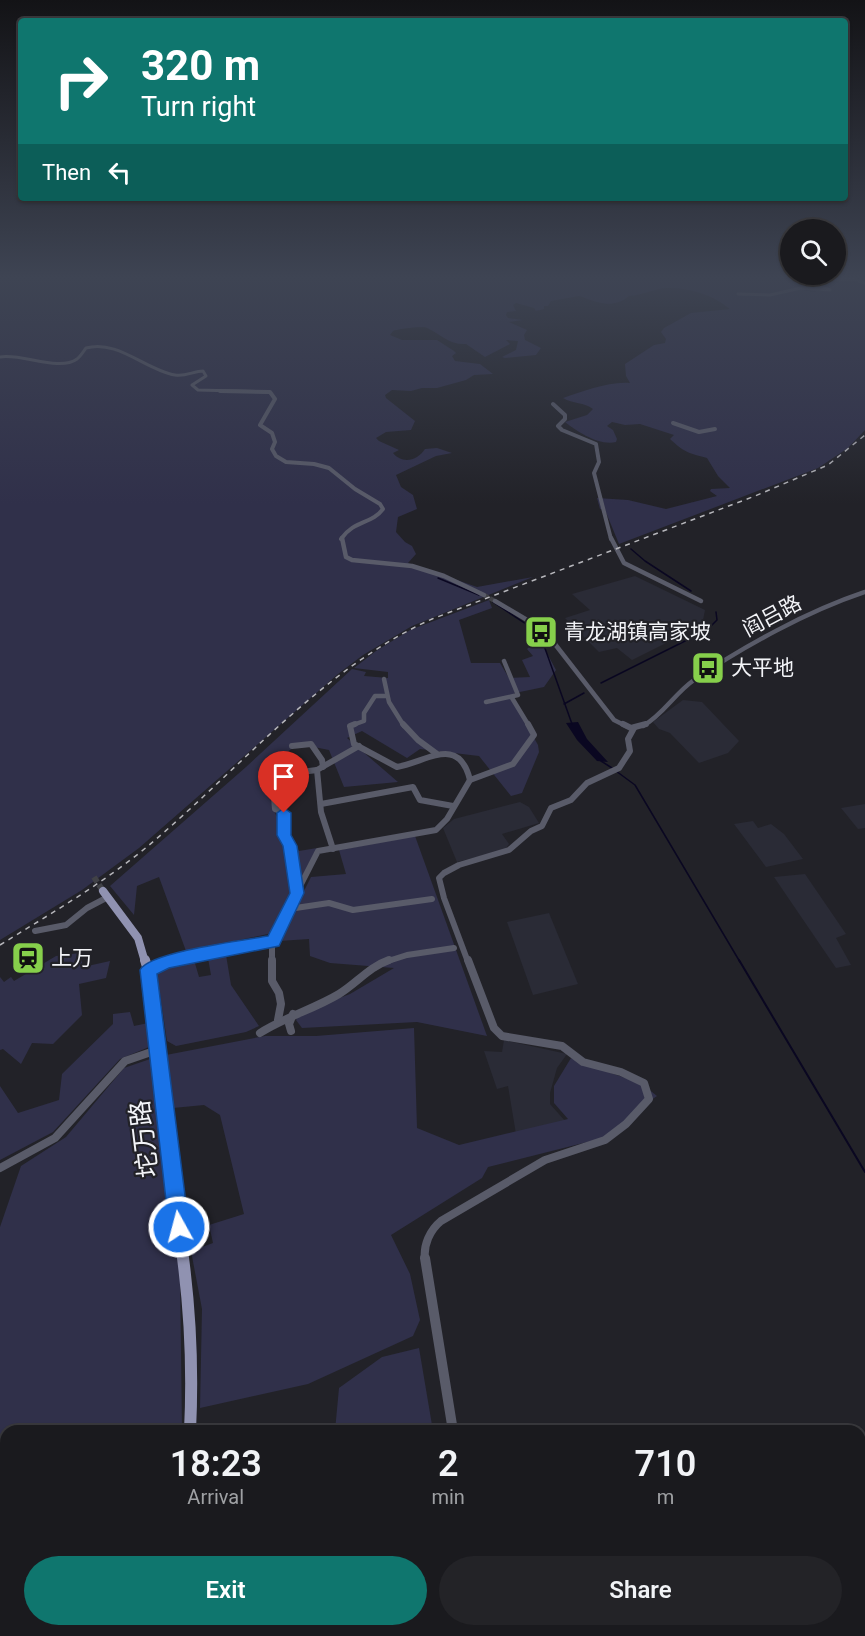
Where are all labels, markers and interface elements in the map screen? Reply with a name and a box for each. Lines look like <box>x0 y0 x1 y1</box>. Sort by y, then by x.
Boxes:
text: 320 m <box>141 41 260 90</box>
icon: right <box>42 42 120 120</box>
text: Turn right <box>141 91 256 123</box>
icon: left <box>103 156 136 189</box>
text: Then <box>42 160 91 185</box>
map controls <box>780 219 846 285</box>
button: search <box>780 219 846 285</box>
street label: 阎吕路 <box>739 591 805 641</box>
bus stop icon: 青龙湖镇高家坡 <box>523 614 559 650</box>
place label: 青龙湖镇高家坡 <box>564 620 711 644</box>
bus stop icon: 大平地 <box>690 650 726 686</box>
place label: 大平地 <box>731 656 794 680</box>
pin <box>258 751 309 813</box>
icon: arrive <box>267 760 300 793</box>
station icon: 上万 <box>10 940 46 976</box>
place label: 上万 <box>51 946 93 970</box>
street label: 坨万路 <box>124 1098 164 1180</box>
position arrow <box>147 1195 211 1259</box>
text: 18:23 <box>170 1443 262 1485</box>
text: 2 <box>438 1443 458 1485</box>
text: 710 <box>635 1443 696 1485</box>
text: Arrival <box>187 1485 244 1509</box>
text: min <box>431 1485 465 1509</box>
text: m <box>657 1485 674 1509</box>
button: Exit <box>24 1556 427 1625</box>
button: Share <box>439 1556 842 1625</box>

